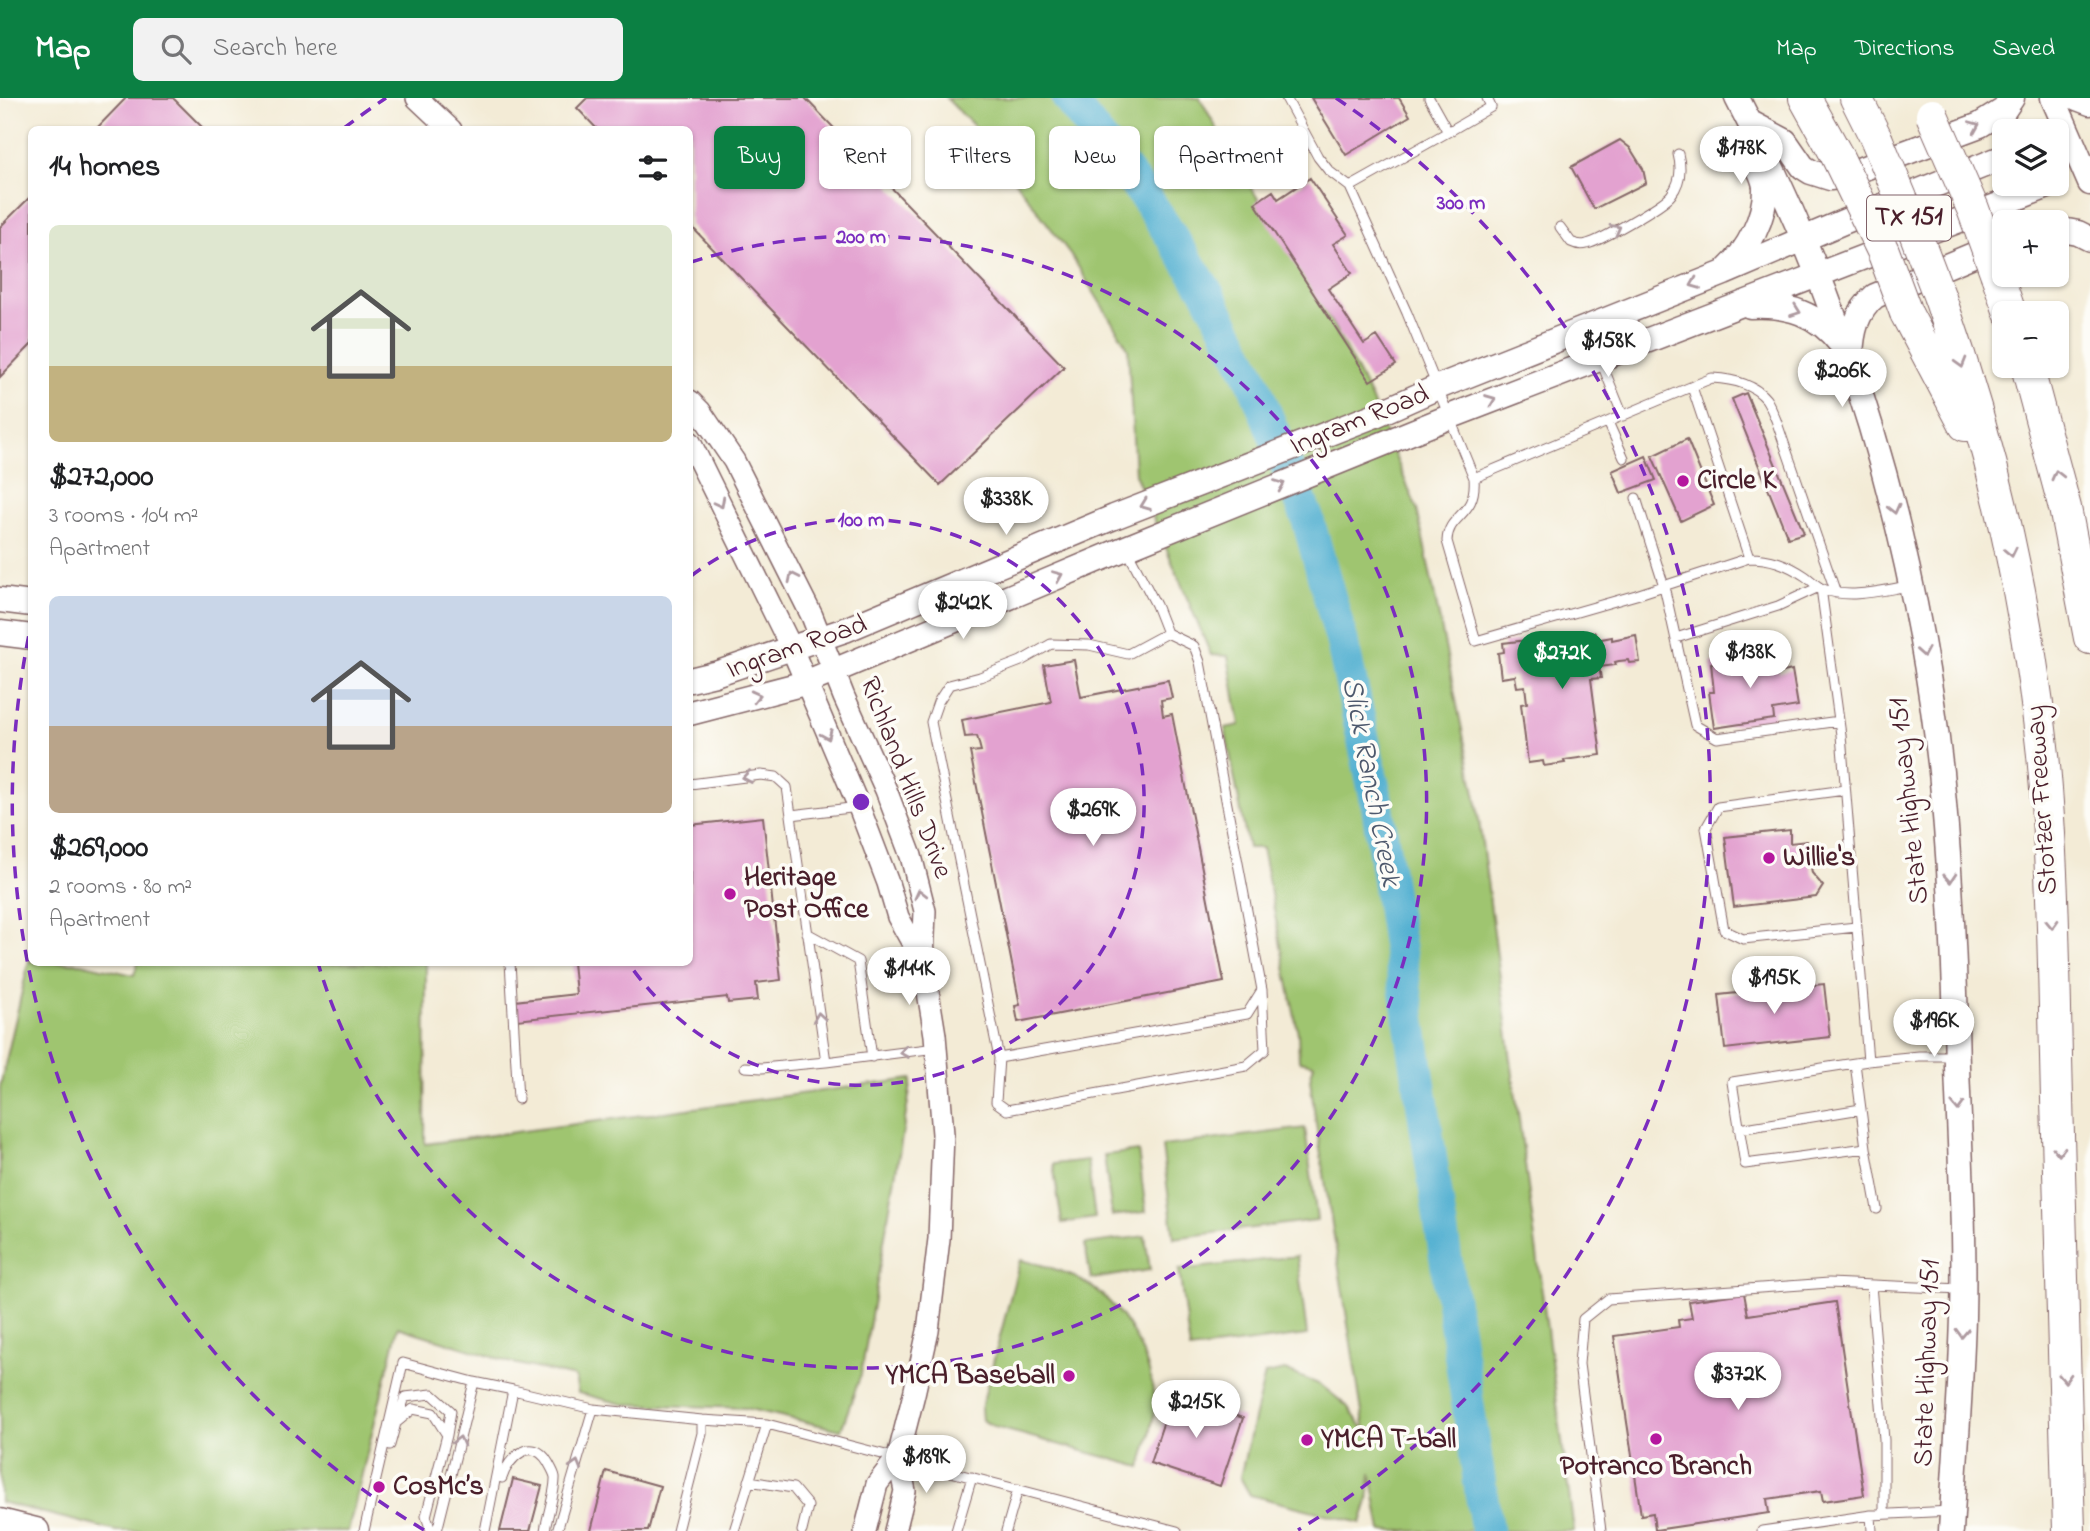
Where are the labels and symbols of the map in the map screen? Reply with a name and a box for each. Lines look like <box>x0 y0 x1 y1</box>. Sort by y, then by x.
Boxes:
one-way arrow <box>1968 120 1980 134</box>
pin: $178K <box>1692 126 1790 186</box>
text: 300 m <box>1436 189 1485 219</box>
road number: TX 151 <box>1867 195 1951 240</box>
text: 200 m <box>835 223 886 253</box>
one-way arrow <box>1609 224 1621 237</box>
one-way arrow <box>1690 276 1702 290</box>
one-way arrow <box>1789 303 1801 317</box>
pin: $158K <box>1559 320 1657 379</box>
pin: $206K <box>1793 350 1891 409</box>
one-way arrow <box>1953 357 1968 369</box>
street label: Ingram Road <box>1284 374 1436 467</box>
one-way arrow <box>1484 395 1496 409</box>
place label: Circle K <box>1697 461 1778 502</box>
one-way arrow <box>2051 469 2065 481</box>
marker: Circle K <box>1675 473 1691 489</box>
pin: $338K <box>957 478 1055 537</box>
one-way arrow <box>1273 480 1285 494</box>
one-way arrow <box>712 495 726 508</box>
one-way arrow <box>1139 497 1151 511</box>
one-way arrow <box>1886 503 1900 515</box>
text: 100 m <box>838 506 884 536</box>
one-way arrow <box>2003 546 2017 558</box>
one-way arrow <box>1051 571 1063 585</box>
one-way arrow <box>787 572 801 584</box>
pin: $242K <box>914 582 1012 641</box>
street label: Ingram Road <box>721 605 873 691</box>
pin: $138K <box>1701 630 1799 690</box>
pin: $272K <box>1513 632 1611 691</box>
one-way arrow <box>1915 647 1930 658</box>
street label: Richland Hills Drive <box>848 671 962 885</box>
water label: Slick Ranch Creek <box>1328 674 1412 892</box>
one-way arrow <box>749 690 761 704</box>
street label: State Highway 151 <box>1879 696 1941 906</box>
street label: Stotzer Freeway <box>2016 704 2070 896</box>
one-way arrow <box>819 728 833 740</box>
one-way arrow <box>741 769 753 784</box>
pin: $269K <box>1044 788 1142 848</box>
centre of rings <box>849 790 873 814</box>
place label: Willie's <box>1783 838 1855 879</box>
marker: Willie's <box>1761 850 1777 866</box>
place label: Heritage Post Office <box>744 858 870 931</box>
one-way arrow <box>1942 873 1957 884</box>
marker: Heritage Post Office <box>722 886 738 902</box>
one-way arrow <box>914 888 928 900</box>
one-way arrow <box>2044 919 2060 929</box>
pin: $144K <box>860 948 958 1007</box>
pin: $195K <box>1725 956 1823 1016</box>
pin: $196K <box>1885 1000 1983 1059</box>
one-way arrow <box>812 1011 827 1023</box>
one-way arrow <box>898 1044 910 1059</box>
one-way arrow <box>1951 1100 1966 1111</box>
one-way arrow <box>2051 1146 2066 1157</box>
street label: State Highway 151 <box>1904 1259 1952 1467</box>
one-way arrow <box>1954 1328 1969 1339</box>
pin: $372K <box>1689 1352 1787 1412</box>
place label: YMCA Baseball <box>884 1356 1055 1397</box>
marker: YMCA Baseball <box>1061 1368 1077 1384</box>
one-way arrow <box>2057 1374 2073 1384</box>
pin: $215K <box>1147 1380 1245 1440</box>
place label: YMCA T-ball <box>1320 1420 1457 1461</box>
marker: Potranco Branch <box>1648 1431 1664 1447</box>
marker: YMCA T-ball <box>1299 1432 1315 1448</box>
one-way arrow <box>451 1435 465 1447</box>
pin: $189K <box>877 1436 975 1495</box>
place label: Potranco Branch <box>1560 1447 1752 1488</box>
one-way arrow <box>568 1460 583 1472</box>
place label: CosMc’s <box>393 1467 484 1508</box>
marker: CosMc’s <box>371 1479 387 1495</box>

